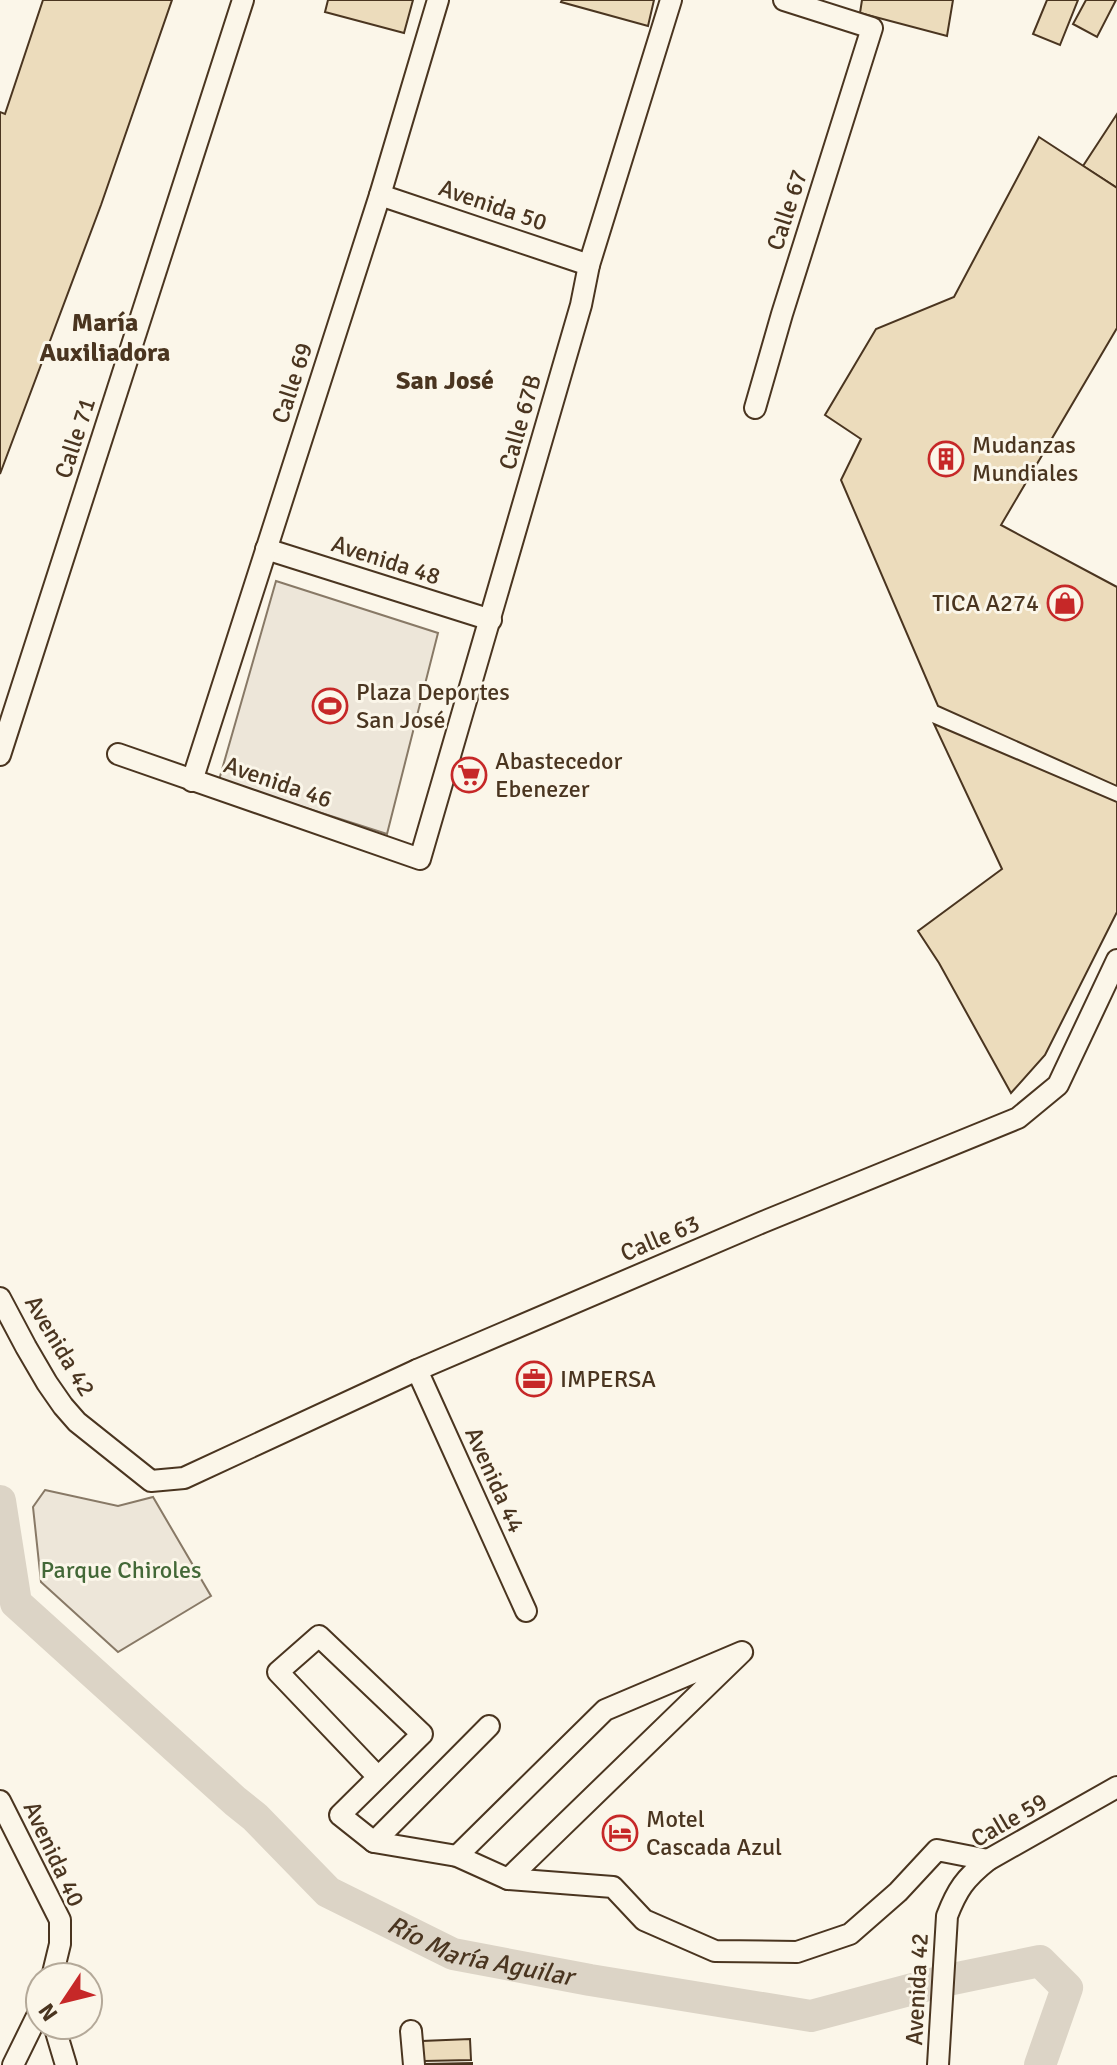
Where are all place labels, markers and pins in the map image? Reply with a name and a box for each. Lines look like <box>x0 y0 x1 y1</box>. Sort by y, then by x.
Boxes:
place label: Mudanzas Mundiales <box>972 430 1078 488</box>
building icon: Mudanzas Mundiales <box>927 440 965 478</box>
shop icon: TICA A274 <box>1046 584 1084 622</box>
place label: TICA A274 <box>932 588 1039 618</box>
place label: Plaza Deportes San José <box>356 677 510 735</box>
sports icon: Plaza Deportes San José <box>311 687 349 725</box>
place label: Abastecedor Ebenezer <box>495 746 623 804</box>
supermarket icon: Abastecedor Ebenezer <box>450 756 488 794</box>
office icon: IMPERSA <box>515 1360 553 1398</box>
place label: IMPERSA <box>560 1364 656 1394</box>
place label: Motel Cascada Azul <box>646 1804 782 1862</box>
hotel icon: Motel Cascada Azul <box>601 1814 639 1852</box>

